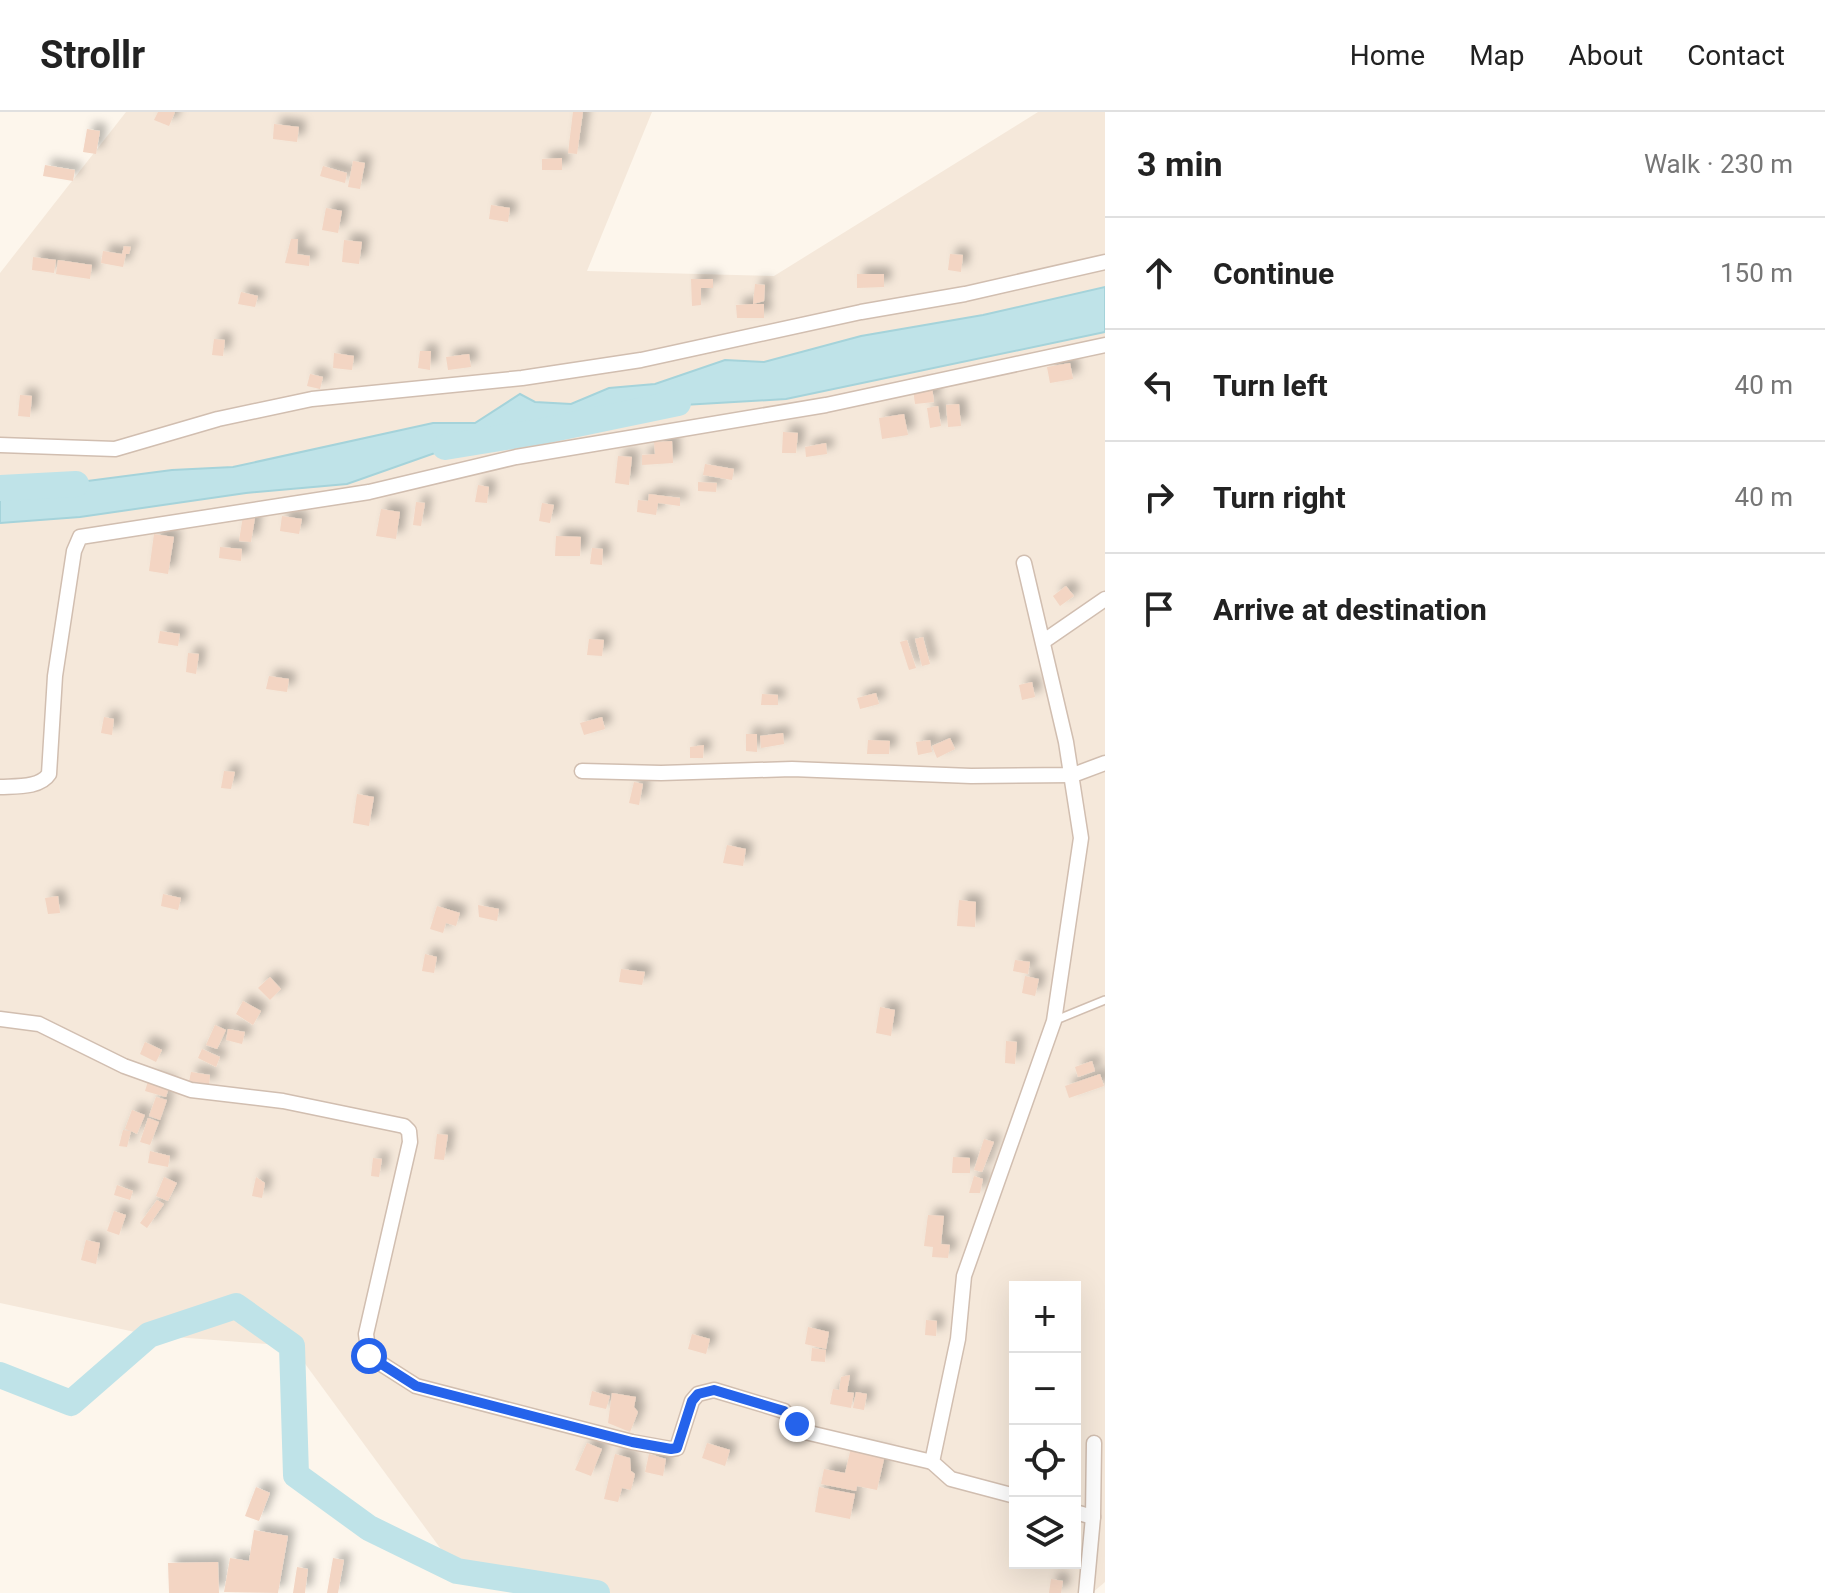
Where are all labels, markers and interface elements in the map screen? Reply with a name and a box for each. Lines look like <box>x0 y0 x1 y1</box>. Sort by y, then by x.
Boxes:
text: Strollr <box>40 33 145 77</box>
text: Home <box>1350 39 1425 72</box>
text: Map <box>1469 39 1525 72</box>
text: About <box>1569 39 1643 72</box>
text: Contact <box>1687 39 1785 72</box>
text: 3 min <box>1137 144 1222 184</box>
text: Walk · 230 m <box>1644 149 1793 179</box>
icon: ahead <box>1137 251 1181 295</box>
text: Continue <box>1213 256 1334 291</box>
text: 150 m <box>1720 258 1793 288</box>
icon: left <box>1137 363 1181 407</box>
text: Turn left <box>1213 368 1328 403</box>
text: 40 m <box>1735 370 1793 400</box>
icon: right <box>1137 475 1181 519</box>
text: Turn right <box>1213 480 1346 515</box>
text: 40 m <box>1735 482 1793 512</box>
icon: arrive <box>1137 587 1181 631</box>
text: Arrive at destination <box>1213 592 1487 627</box>
map controls <box>1009 1281 1081 1569</box>
button: + <box>1009 1281 1081 1353</box>
route start <box>351 1338 387 1374</box>
button: − <box>1009 1353 1081 1425</box>
route end <box>779 1406 815 1442</box>
button: locate <box>1009 1425 1081 1497</box>
button: layers <box>1009 1497 1081 1569</box>

